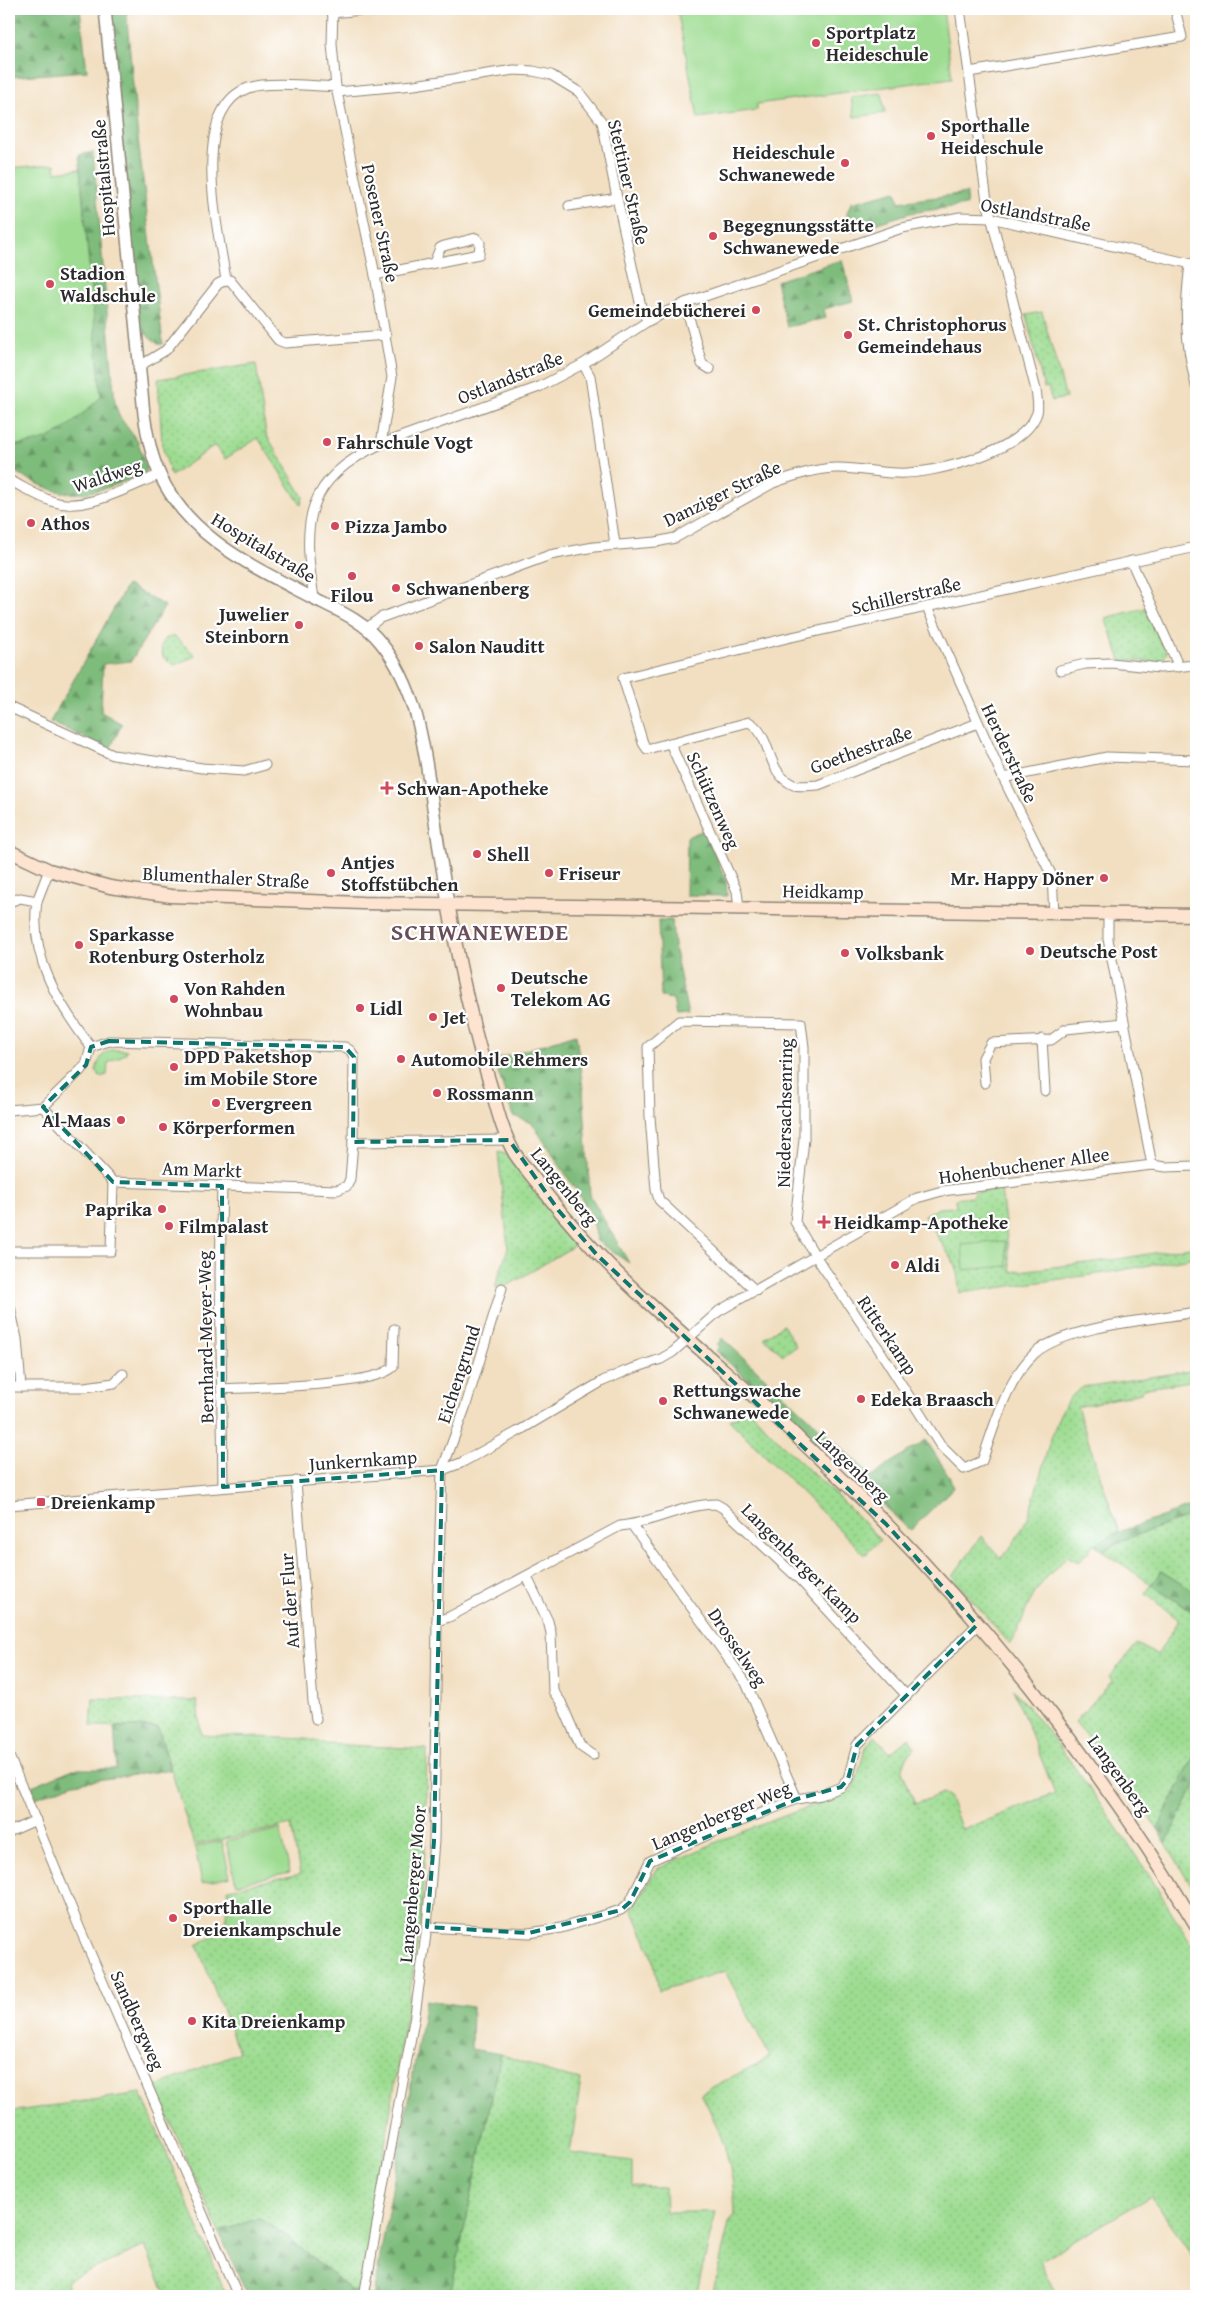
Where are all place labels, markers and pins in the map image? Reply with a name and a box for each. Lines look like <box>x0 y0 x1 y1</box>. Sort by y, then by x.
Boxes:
place label: Sportplatz Heideschule <box>826 18 929 68</box>
marker: Sportplatz Heideschule <box>810 37 822 49</box>
place label: Sporthalle Heideschule <box>941 111 1044 161</box>
marker: Sporthalle Heideschule <box>925 130 937 142</box>
place label: Heideschule Schwanewede <box>719 138 835 188</box>
marker: Heideschule Schwanewede <box>839 157 851 169</box>
place label: Begegnungsstätte Schwanewede <box>723 211 874 261</box>
marker: Begegnungsstätte Schwanewede <box>707 230 719 242</box>
place label: Stadion Waldschule <box>60 259 156 309</box>
marker: Stadion Waldschule <box>44 278 56 290</box>
place label: Gemeindebücherei <box>588 296 746 324</box>
marker: Gemeindebücherei <box>750 304 762 316</box>
place label: St. Christophorus Gemeindehaus <box>858 310 1007 360</box>
marker: St. Christophorus Gemeindehaus <box>842 329 854 341</box>
place label: Fahrschule Vogt <box>337 428 474 456</box>
marker: Fahrschule Vogt <box>321 436 333 448</box>
place label: Athos <box>41 509 90 537</box>
place label: Pizza Jambo <box>345 512 447 540</box>
marker: Athos <box>25 517 37 529</box>
marker: Pizza Jambo <box>329 520 341 532</box>
marker: Filou <box>346 570 358 582</box>
place label: Schwanenberg <box>406 574 530 602</box>
place label: Filou <box>331 581 373 609</box>
marker: Schwanenberg <box>390 582 402 594</box>
place label: Juwelier Steinborn <box>205 600 290 650</box>
marker: Juwelier Steinborn <box>293 619 305 631</box>
place label: Salon Nauditt <box>429 632 545 660</box>
marker: Salon Nauditt <box>413 640 425 652</box>
place label: Schwan-Apotheke <box>397 774 548 802</box>
marker: Schwan-Apotheke <box>381 782 393 794</box>
place label: Shell <box>487 840 529 868</box>
place label: Antjes Stoffstübchen <box>341 848 459 898</box>
marker: Shell <box>471 848 483 860</box>
place label: Friseur <box>559 859 621 887</box>
place label: Mr. Happy Döner <box>951 864 1094 892</box>
marker: Antjes Stoffstübchen <box>325 867 337 879</box>
marker: Friseur <box>543 867 555 879</box>
marker: Mr. Happy Döner <box>1098 872 1110 884</box>
place label: Sparkasse Rotenburg Osterholz <box>89 920 265 970</box>
place label: Deutsche Post <box>1040 937 1159 965</box>
marker: Sparkasse Rotenburg Osterholz <box>73 939 85 951</box>
place label: Volksbank <box>855 939 944 967</box>
marker: Deutsche Post <box>1024 945 1036 957</box>
marker: Volksbank <box>839 947 851 959</box>
place label: Deutsche Telekom AG <box>511 963 611 1013</box>
place label: Von Rahden Wohnbau <box>184 974 286 1024</box>
marker: Deutsche Telekom AG <box>495 982 507 994</box>
marker: Von Rahden Wohnbau <box>168 993 180 1005</box>
place label: Lidl <box>370 994 403 1022</box>
marker: Lidl <box>354 1002 366 1014</box>
place label: Jet <box>440 1003 467 1031</box>
marker: Jet <box>427 1011 439 1023</box>
place label: DPD Paketshop im Mobile Store <box>184 1042 318 1092</box>
place label: Automobile Rehmers <box>411 1045 588 1073</box>
marker: Automobile Rehmers <box>395 1053 407 1065</box>
marker: DPD Paketshop im Mobile Store <box>168 1061 180 1073</box>
place label: Rossmann <box>447 1079 534 1107</box>
marker: Rossmann <box>431 1087 443 1099</box>
place label: Evergreen <box>226 1089 313 1117</box>
marker: Evergreen <box>210 1097 222 1109</box>
place label: Al-Maas <box>42 1106 111 1134</box>
place label: Körperformen <box>173 1113 296 1141</box>
marker: Al-Maas <box>115 1114 127 1126</box>
marker: Körperformen <box>157 1121 169 1133</box>
place label: Paprika <box>85 1195 152 1223</box>
marker: Paprika <box>156 1203 168 1215</box>
place label: Heidkamp-Apotheke <box>834 1208 1008 1236</box>
place label: Filmpalast <box>179 1212 269 1240</box>
marker: Heidkamp-Apotheke <box>818 1216 830 1228</box>
marker: Filmpalast <box>163 1220 175 1232</box>
place label: Aldi <box>905 1251 940 1279</box>
marker: Aldi <box>889 1259 901 1271</box>
place label: Rettungswache Schwanewede <box>673 1376 801 1426</box>
place label: Edeka Braasch <box>871 1385 995 1413</box>
marker: Edeka Braasch <box>855 1393 867 1405</box>
marker: Rettungswache Schwanewede <box>657 1395 669 1407</box>
place label: Dreienkamp <box>51 1488 155 1516</box>
marker: Dreienkamp <box>35 1496 47 1508</box>
place label: Sporthalle Dreienkampschule <box>183 1893 341 1943</box>
marker: Sporthalle Dreienkampschule <box>167 1912 179 1924</box>
place label: Kita Dreienkamp <box>202 2007 345 2035</box>
marker: Kita Dreienkamp <box>186 2015 198 2027</box>

